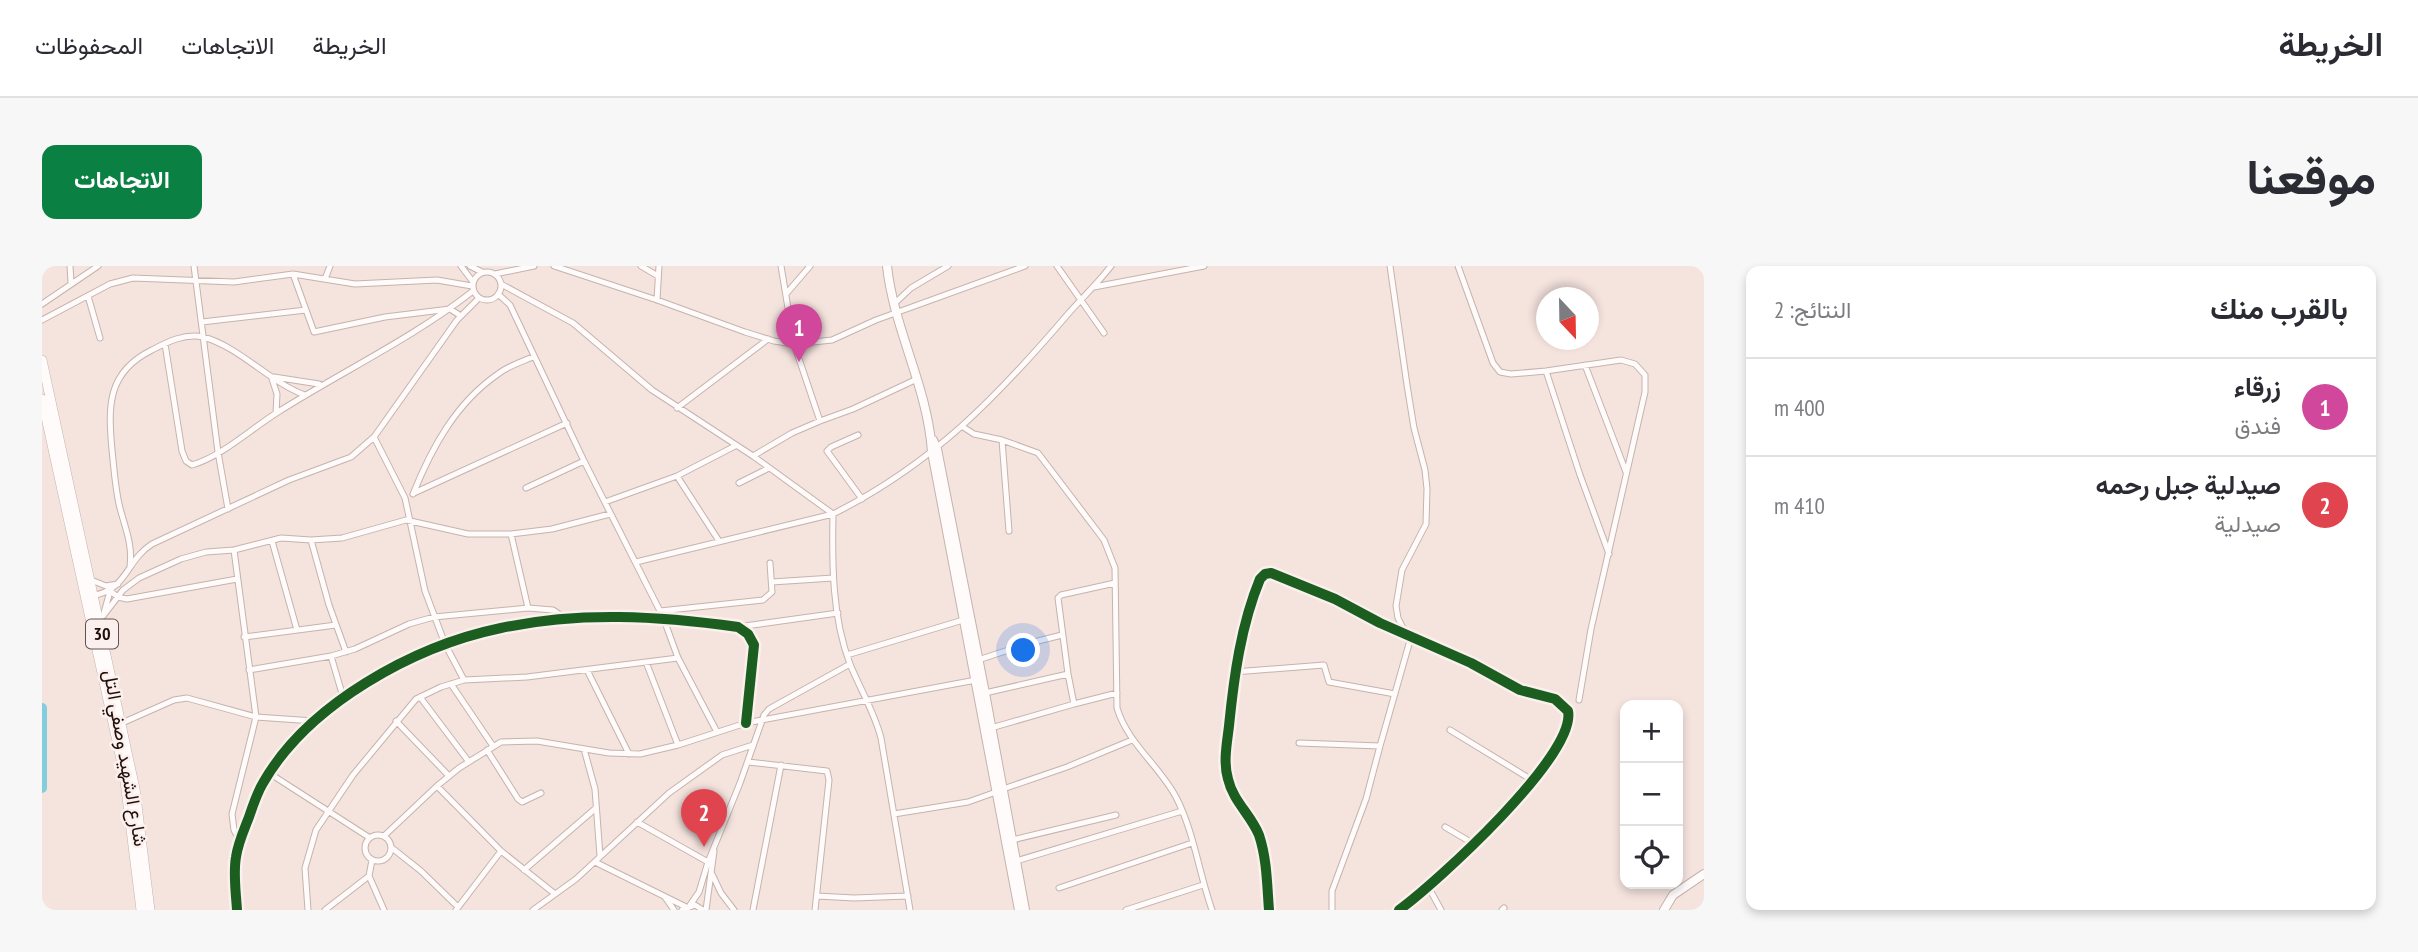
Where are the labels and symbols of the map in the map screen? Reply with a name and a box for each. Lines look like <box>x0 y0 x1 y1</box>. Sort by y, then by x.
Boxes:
north arrow <box>1536 287 1599 350</box>
pin: 1 <box>776 304 822 362</box>
road number: 30 <box>86 620 118 648</box>
your location <box>1006 633 1040 667</box>
street label: شارع الشهيد وصفي التل <box>95 668 153 849</box>
pin: 2 <box>681 789 727 847</box>

